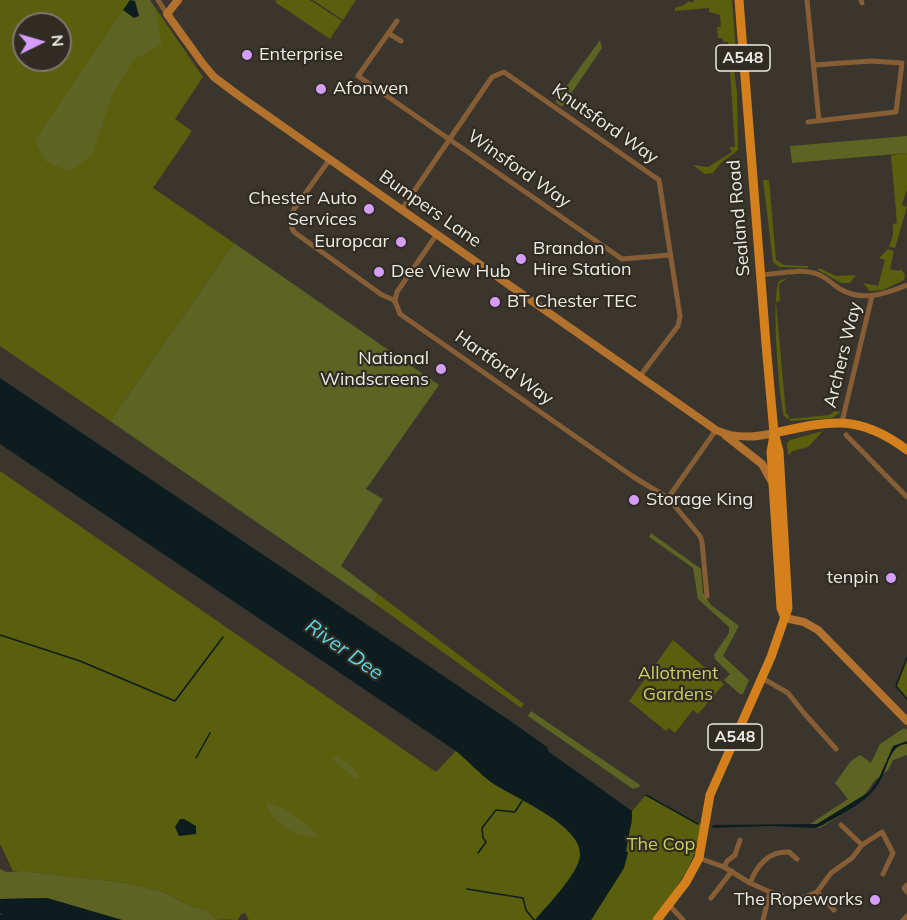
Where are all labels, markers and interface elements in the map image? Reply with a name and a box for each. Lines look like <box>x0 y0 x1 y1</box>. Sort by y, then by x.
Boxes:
north arrow <box>12 12 72 72</box>
text: N <box>47 34 68 48</box>
place label: Enterprise <box>259 44 343 66</box>
road number: A548 <box>716 45 770 71</box>
marker: Enterprise <box>240 48 254 62</box>
place label: Afonwen <box>333 78 409 100</box>
street label: Knutsford Way <box>548 79 662 169</box>
marker: Afonwen <box>314 82 328 96</box>
street label: Winsford Way <box>463 125 575 213</box>
street label: Sealand Road <box>723 159 755 277</box>
street label: Bumpers Lane <box>375 166 485 252</box>
place label: Chester Auto Services <box>248 188 357 230</box>
marker: Chester Auto Services <box>362 202 376 216</box>
place label: Europcar <box>314 231 389 253</box>
marker: Europcar <box>394 235 408 249</box>
place label: Brandon Hire Station <box>533 238 632 280</box>
marker: Brandon Hire Station <box>514 252 528 266</box>
place label: Dee View Hub <box>391 261 511 283</box>
marker: Dee View Hub <box>372 265 386 279</box>
place label: BT Chester TEC <box>507 291 637 313</box>
marker: BT Chester TEC <box>488 295 502 309</box>
street label: Archers Way <box>819 300 867 410</box>
street label: Hartford Way <box>451 326 557 410</box>
place label: National Windscreens <box>320 348 429 391</box>
marker: National Windscreens <box>434 362 448 376</box>
place label: Storage King <box>646 489 753 511</box>
marker: Storage King <box>627 493 641 507</box>
place label: tenpin <box>827 567 879 589</box>
marker: tenpin <box>884 571 898 585</box>
water label: River Dee <box>301 615 387 685</box>
park label: Allotment Gardens <box>638 663 718 706</box>
road number: A548 <box>708 724 762 750</box>
park label: The Cop <box>627 834 695 856</box>
place label: The Ropeworks <box>734 889 863 911</box>
marker: The Ropeworks <box>868 893 882 907</box>

